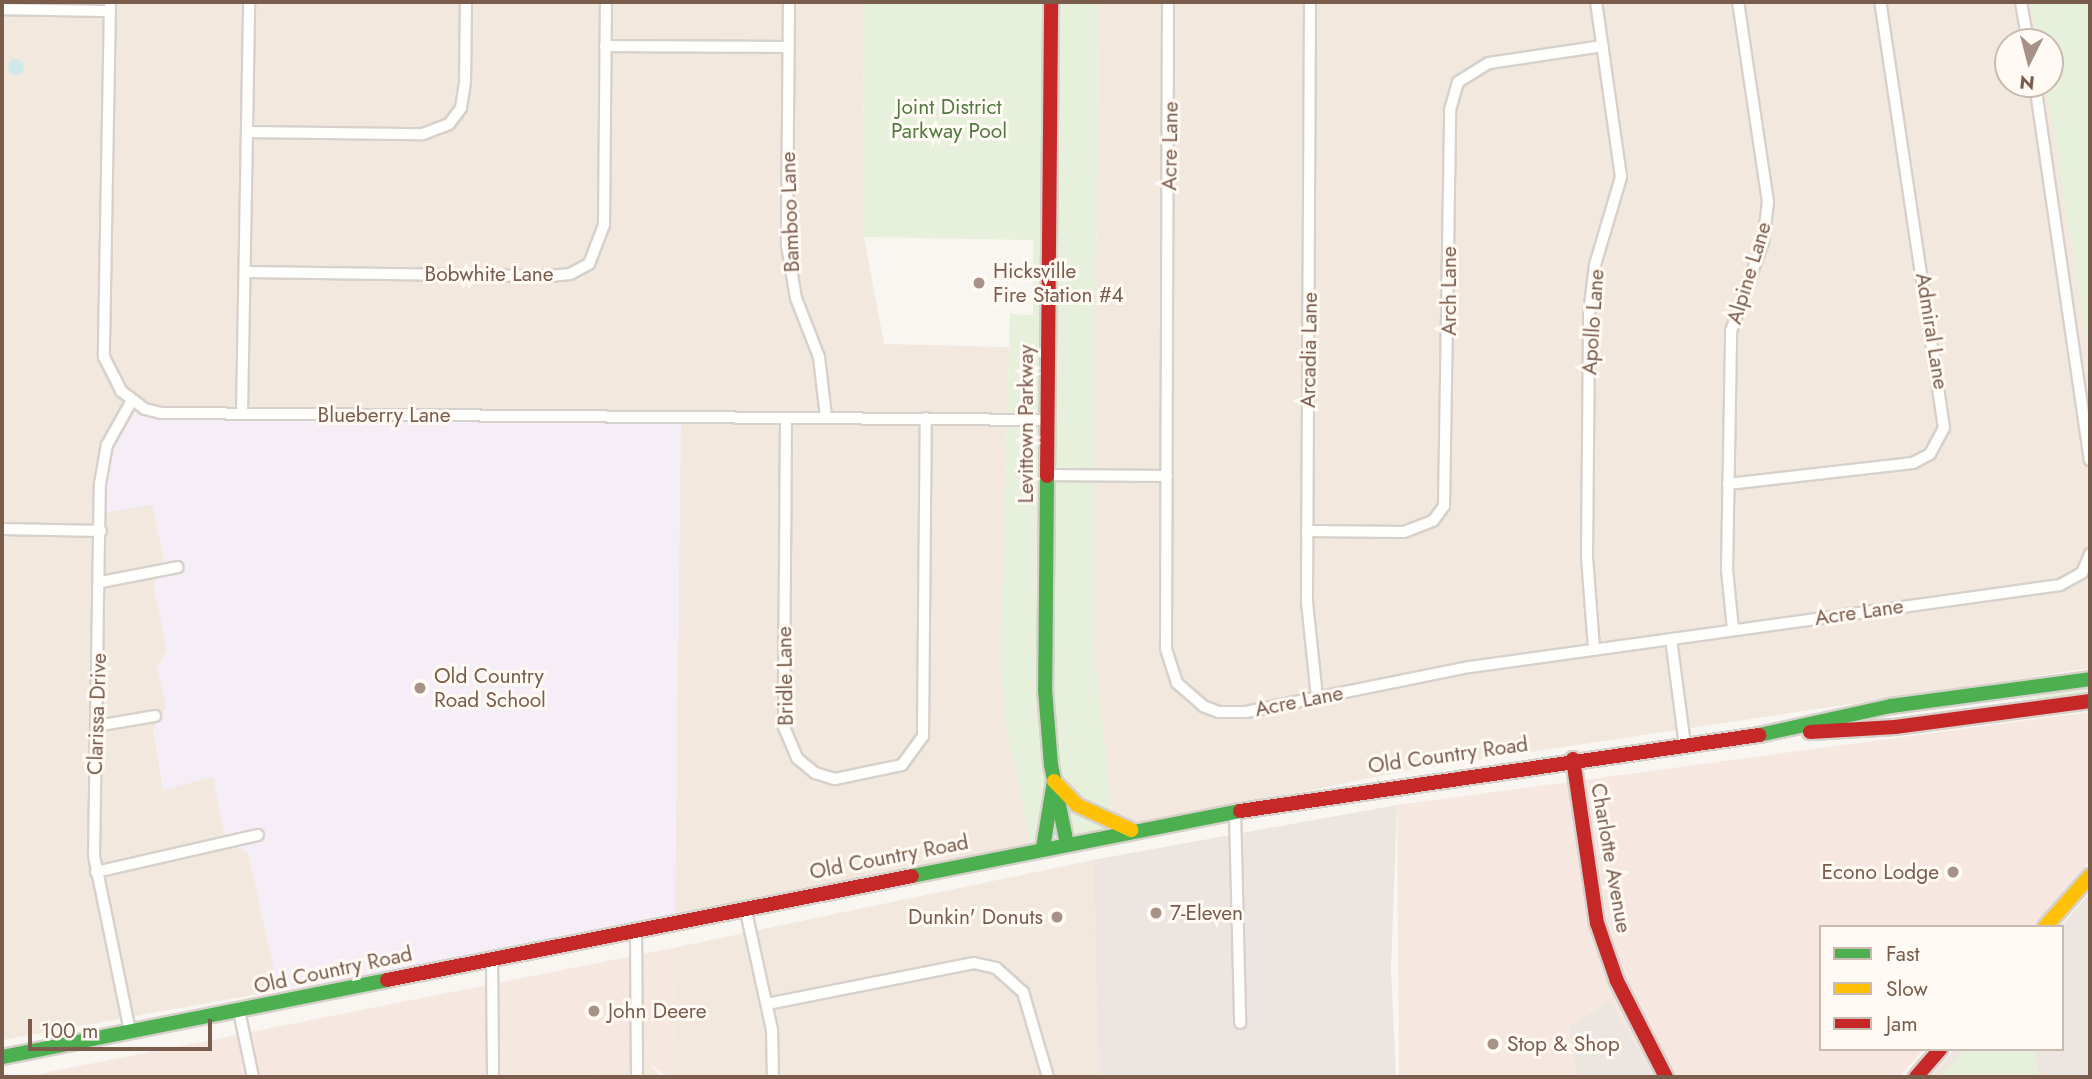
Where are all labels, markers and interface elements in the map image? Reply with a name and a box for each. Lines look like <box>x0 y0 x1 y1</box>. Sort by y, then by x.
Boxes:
north arrow <box>1994 28 2064 98</box>
text: N <box>2018 68 2036 97</box>
park label: Joint District Parkway Pool <box>891 94 1007 144</box>
street label: Acre Lane <box>1157 101 1183 191</box>
street label: Bamboo Lane <box>775 151 805 273</box>
street label: Alpine Lane <box>1722 219 1776 327</box>
street label: Arch Lane <box>1436 246 1462 336</box>
place label: Hicksville Fire Station #4 <box>993 258 1124 308</box>
street label: Bobwhite Lane <box>424 261 554 287</box>
street label: Apollo Lane <box>1577 268 1609 376</box>
street label: Admiral Lane <box>1910 271 1954 391</box>
marker: Hicksville Fire Station #4 <box>971 275 987 291</box>
street label: Arcadia Lane <box>1295 292 1323 408</box>
street label: Levittown Parkway <box>1013 345 1039 503</box>
street label: Blueberry Lane <box>317 402 451 428</box>
street label: Acre Lane <box>1813 593 1905 631</box>
street label: Bridle Lane <box>772 626 798 726</box>
street label: Clarissa Drive <box>82 653 112 775</box>
place label: Old Country Road School <box>434 663 546 713</box>
marker: Old Country Road School <box>412 680 428 696</box>
street label: Acre Lane <box>1253 680 1345 722</box>
street label: Old Country Road <box>1366 731 1530 779</box>
street label: Charlotte Avenue <box>1585 781 1637 935</box>
street label: Old Country Road <box>807 829 971 885</box>
place label: Econo Lodge <box>1821 859 1939 885</box>
marker: Econo Lodge <box>1945 864 1961 880</box>
place label: 7-Eleven <box>1170 900 1243 926</box>
place label: Dunkin' Donuts <box>908 904 1043 930</box>
marker: 7-Eleven <box>1148 905 1164 921</box>
marker: Dunkin' Donuts <box>1049 909 1065 925</box>
legend <box>1819 925 2064 1051</box>
text: Fast <box>1886 939 1919 969</box>
street label: Old Country Road <box>251 941 415 999</box>
text: Slow <box>1886 974 1928 1004</box>
place label: John Deere <box>608 998 706 1024</box>
marker: John Deere <box>586 1003 602 1019</box>
scale bar <box>32 1006 215 1050</box>
text: Jam <box>1886 1009 1918 1039</box>
text: 100 m <box>41 1016 98 1046</box>
place label: Stop & Shop <box>1507 1031 1620 1057</box>
marker: Stop & Shop <box>1485 1036 1501 1052</box>

